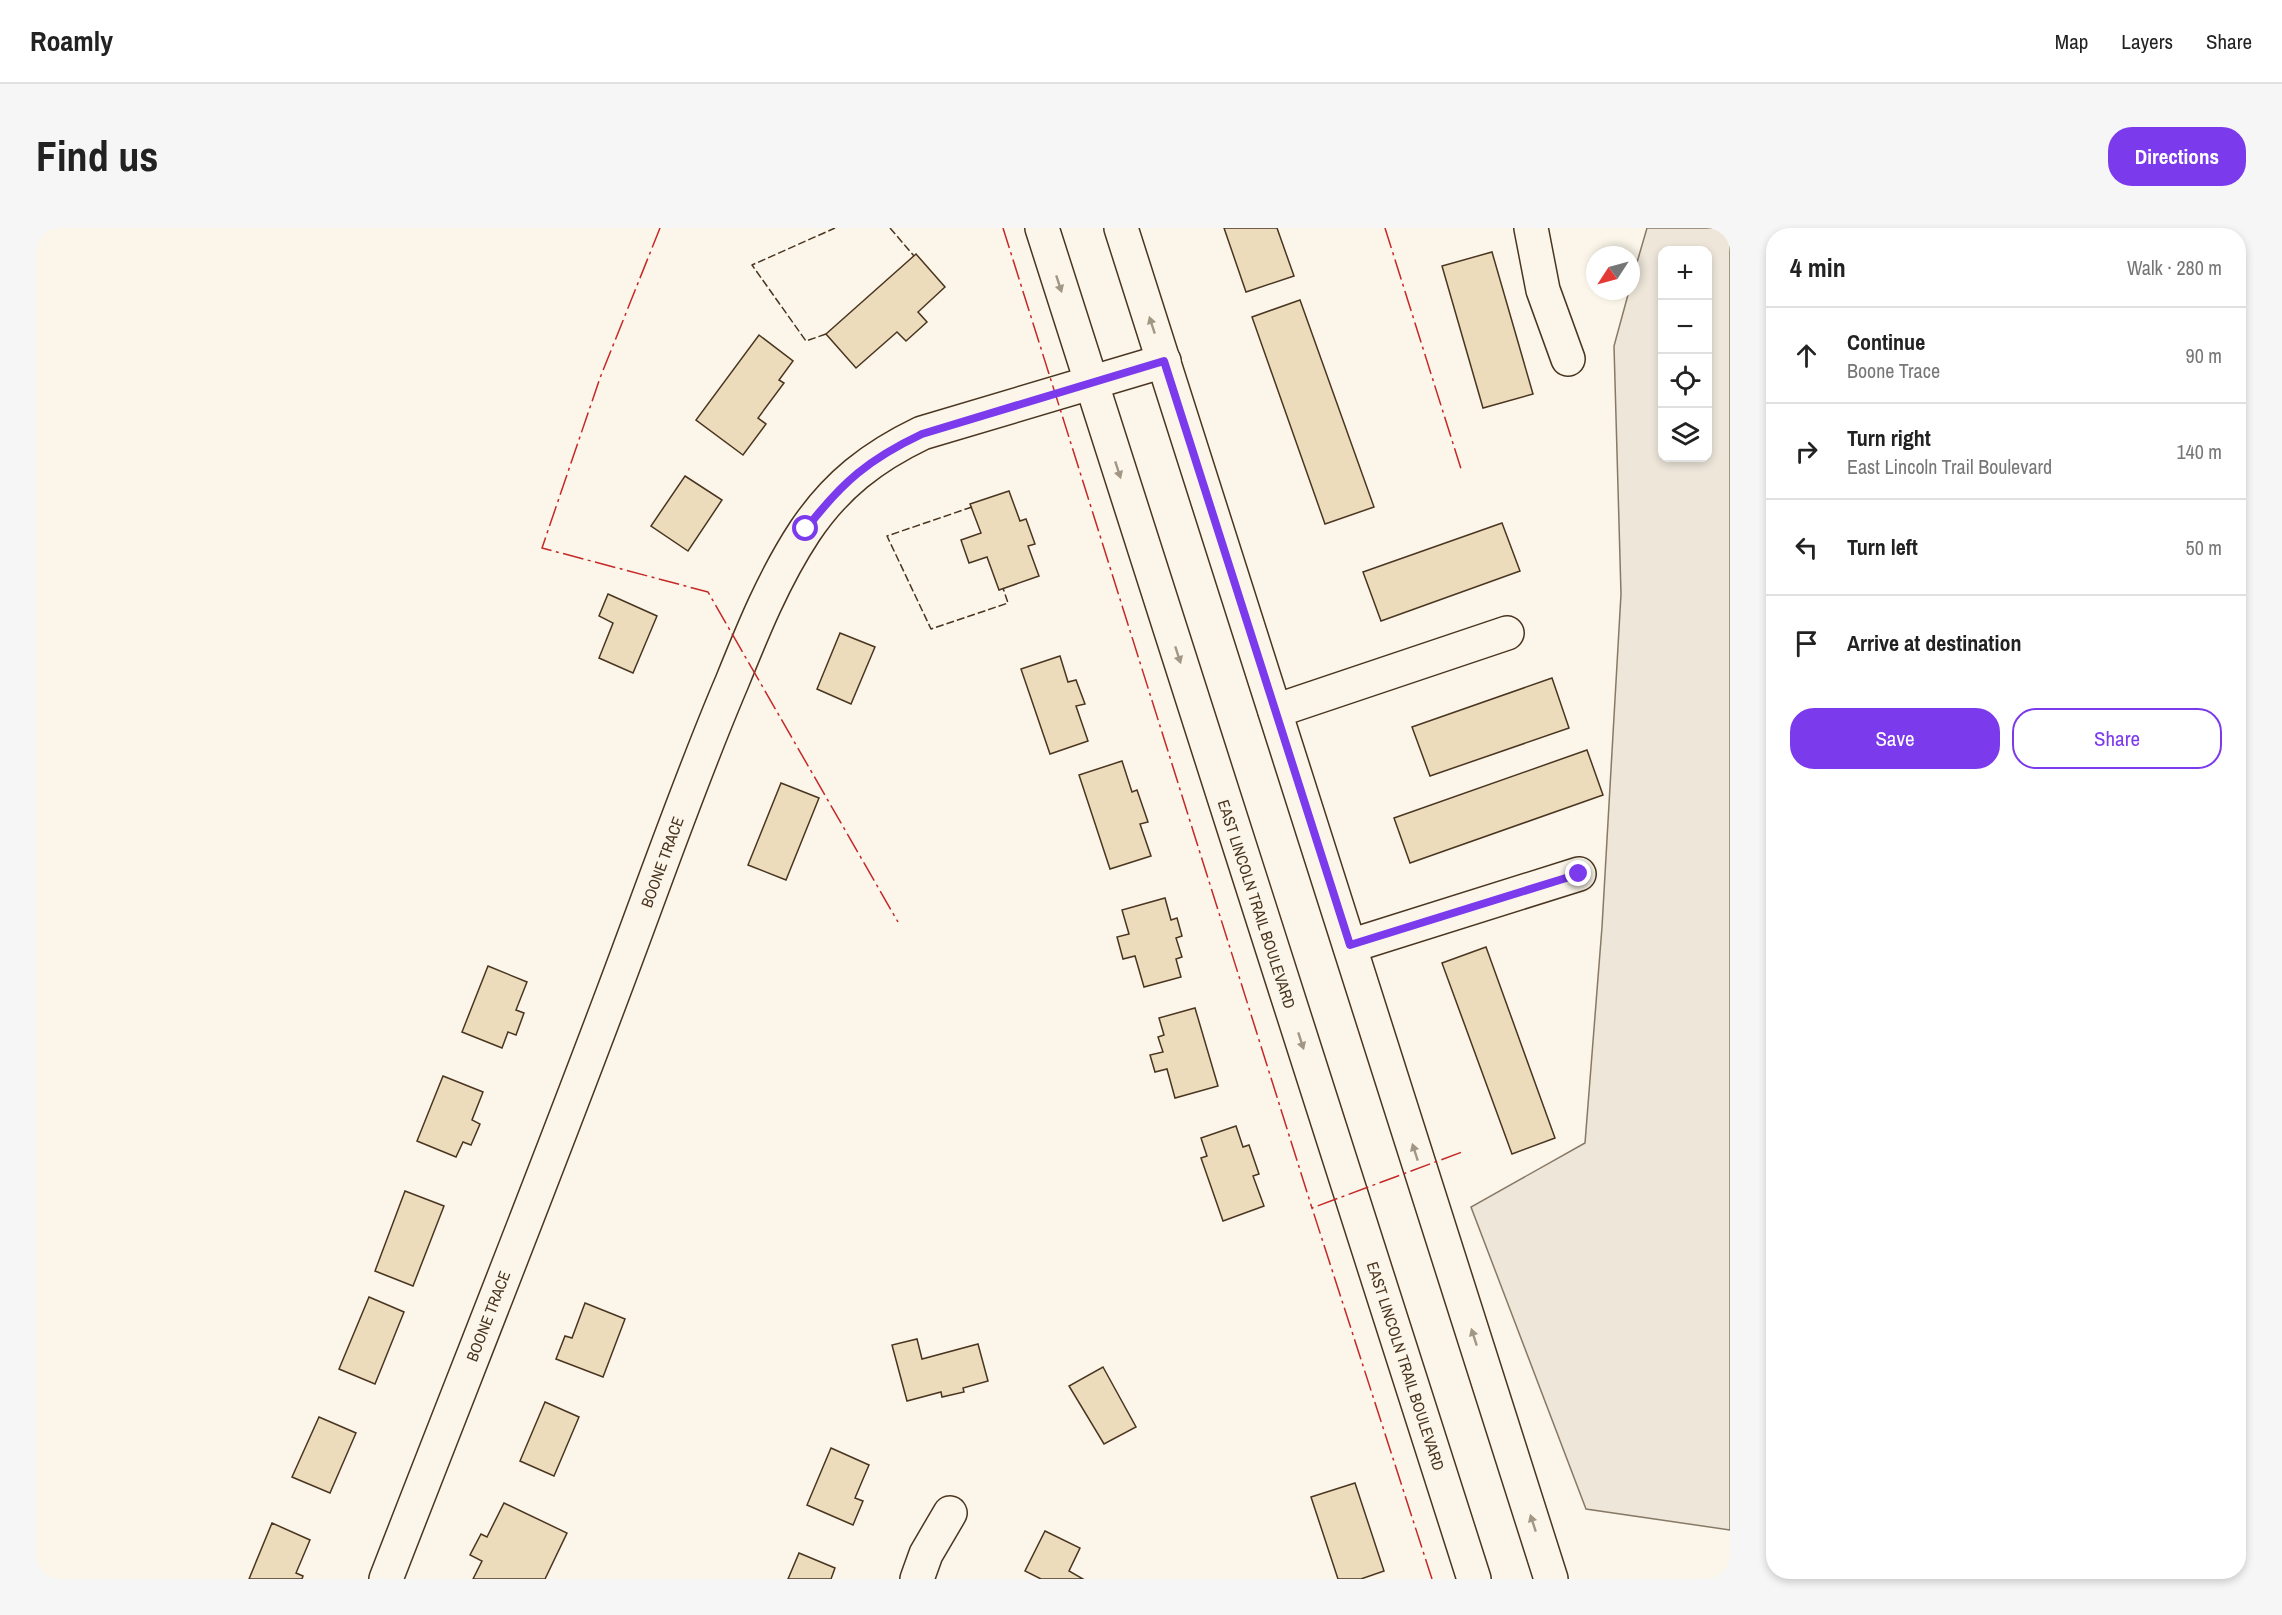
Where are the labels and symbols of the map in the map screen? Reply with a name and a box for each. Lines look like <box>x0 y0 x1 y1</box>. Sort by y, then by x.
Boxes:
north arrow <box>1586 246 1640 300</box>
one-way arrow <box>1055 275 1064 293</box>
one-way arrow <box>1147 316 1157 334</box>
one-way arrow <box>1114 461 1123 479</box>
route start <box>792 515 818 541</box>
one-way arrow <box>1174 646 1183 664</box>
street label: EAST LINCOLN TRAIL BOULEVARD <box>1213 797 1301 1011</box>
street label: BOONE TRACE <box>635 813 689 911</box>
route end <box>1565 860 1591 886</box>
one-way arrow <box>1297 1032 1307 1050</box>
one-way arrow <box>1410 1142 1419 1160</box>
street label: EAST LINCOLN TRAIL BOULEVARD <box>1362 1259 1450 1473</box>
street label: BOONE TRACE <box>461 1268 515 1364</box>
one-way arrow <box>1469 1328 1478 1346</box>
one-way arrow <box>1528 1514 1537 1532</box>

